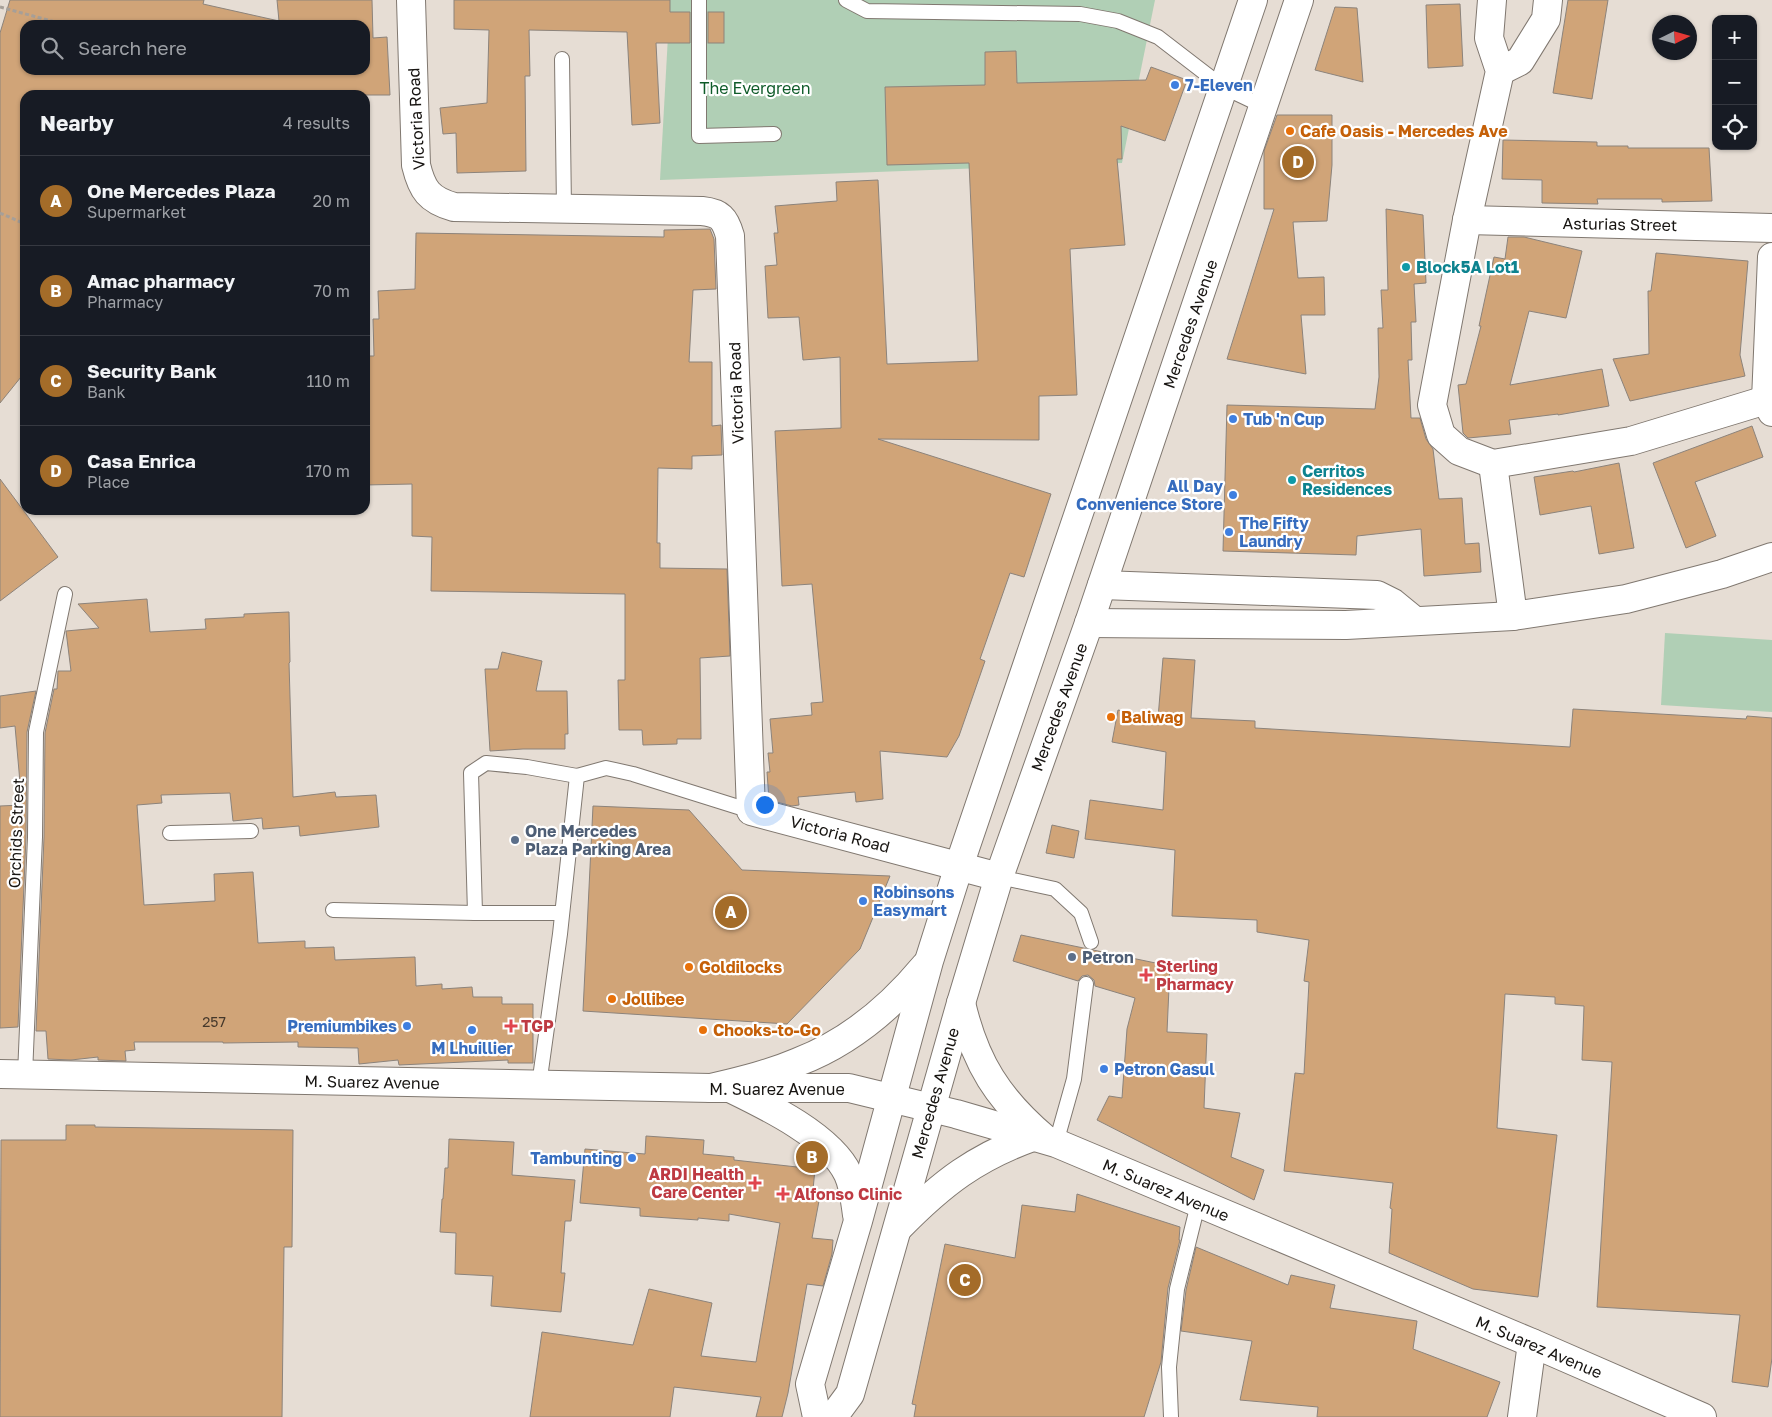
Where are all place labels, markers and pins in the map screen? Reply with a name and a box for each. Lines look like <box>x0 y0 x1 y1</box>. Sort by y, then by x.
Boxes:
place label: 7-Eleven <box>1185 75 1253 95</box>
marker: 7-Eleven <box>1169 79 1181 91</box>
place label: Cafe Oasis - Mercedes Ave <box>1300 121 1508 141</box>
marker: Cafe Oasis - Mercedes Ave <box>1284 125 1296 137</box>
pin: D <box>1282 143 1314 181</box>
place label: Block5A Lot1 <box>1416 257 1519 277</box>
marker: Block5A Lot1 <box>1400 261 1412 273</box>
place label: Tub 'n Cup <box>1243 409 1325 429</box>
marker: Tub 'n Cup <box>1227 413 1239 425</box>
place label: Cerritos Residences <box>1302 461 1392 499</box>
marker: Cerritos Residences <box>1286 474 1298 486</box>
place label: All Day Convenience Store <box>1076 476 1223 514</box>
marker: All Day Convenience Store <box>1227 489 1239 501</box>
place label: The Fifty Laundry <box>1239 513 1309 551</box>
marker: The Fifty Laundry <box>1223 526 1235 538</box>
place label: Baliwag <box>1121 707 1183 727</box>
marker: Baliwag <box>1105 711 1117 723</box>
place label: One Mercedes Plaza Parking Area <box>525 821 671 859</box>
marker: One Mercedes Plaza Parking Area <box>509 834 521 846</box>
place label: Robinsons Easymart <box>873 882 955 920</box>
pin: A <box>715 893 747 931</box>
marker: Robinsons Easymart <box>857 895 869 907</box>
place label: Petron <box>1082 947 1134 967</box>
marker: Petron <box>1066 951 1078 963</box>
place label: Sterling Pharmacy <box>1156 956 1234 994</box>
place label: Goldilocks <box>699 957 782 977</box>
marker: Goldilocks <box>683 961 695 973</box>
marker: Sterling Pharmacy <box>1140 969 1152 981</box>
place label: Jollibee <box>622 989 685 1009</box>
marker: Jollibee <box>606 993 618 1005</box>
place label: Premiumbikes <box>287 1016 397 1036</box>
place label: TGP <box>521 1016 554 1036</box>
marker: Premiumbikes <box>401 1020 413 1032</box>
marker: TGP <box>505 1020 517 1032</box>
place label: Chooks-to-Go <box>713 1020 821 1040</box>
marker: M Lhuillier <box>466 1024 478 1036</box>
marker: Chooks-to-Go <box>697 1024 709 1036</box>
place label: M Lhuillier <box>431 1038 513 1058</box>
place label: Petron Gasul <box>1114 1059 1215 1079</box>
marker: Petron Gasul <box>1098 1063 1110 1075</box>
pin: B <box>796 1138 828 1176</box>
place label: Tambunting <box>530 1148 622 1168</box>
marker: Tambunting <box>626 1152 638 1164</box>
place label: ARDI Health Care Center <box>649 1164 744 1202</box>
marker: ARDI Health Care Center <box>748 1176 762 1190</box>
place label: Alfonso Clinic <box>794 1184 902 1204</box>
marker: Alfonso Clinic <box>776 1187 790 1201</box>
pin: C <box>949 1261 981 1299</box>

